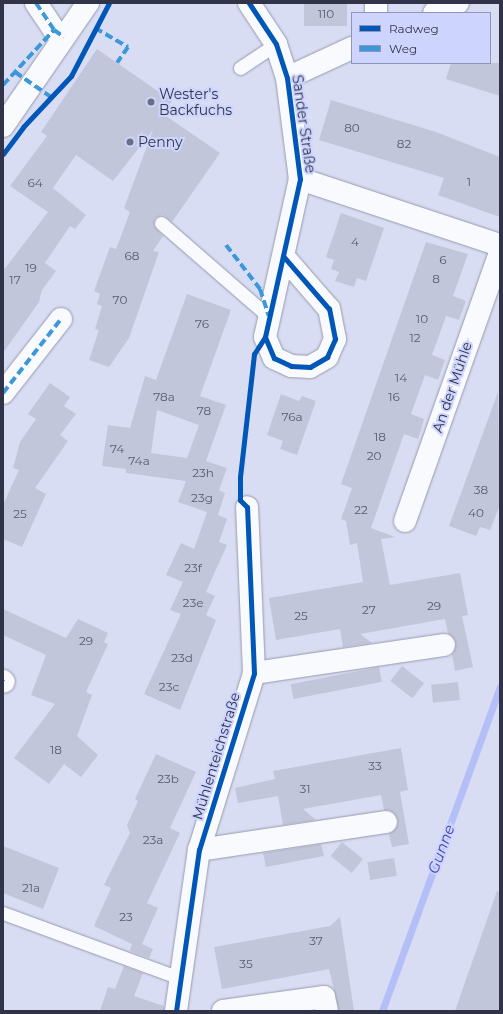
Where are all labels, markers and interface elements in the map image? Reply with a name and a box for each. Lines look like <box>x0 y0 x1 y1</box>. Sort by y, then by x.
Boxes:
house number: 110 <box>318 7 334 21</box>
legend <box>351 12 491 64</box>
text: Radweg <box>389 21 439 36</box>
text: Weg <box>389 41 417 56</box>
street label: Sander Straße <box>289 74 319 174</box>
place label: Wester's Backfuchs <box>159 86 232 118</box>
marker: Wester's Backfuchs <box>146 97 156 107</box>
house number: 80 <box>344 121 360 135</box>
place label: Penny <box>138 134 183 150</box>
marker: Penny <box>125 137 135 147</box>
house number: 82 <box>397 137 411 151</box>
house number: 1 <box>467 175 471 189</box>
house number: 64 <box>27 176 43 190</box>
house number: 4 <box>351 235 359 249</box>
house number: 68 <box>125 249 139 263</box>
house number: 6 <box>439 253 447 267</box>
house number: 19 <box>25 261 37 275</box>
house number: 8 <box>432 272 440 286</box>
house number: 17 <box>9 273 21 287</box>
house number: 70 <box>113 293 127 307</box>
house number: 10 <box>416 312 428 326</box>
house number: 76 <box>195 317 209 331</box>
house number: 12 <box>409 331 421 345</box>
street label: An der Mühle <box>429 339 475 435</box>
house number: 14 <box>395 371 407 385</box>
house number: 78a <box>153 390 175 404</box>
house number: 16 <box>388 390 400 404</box>
house number: 78 <box>197 404 211 418</box>
house number: 76a <box>281 410 303 424</box>
house number: 18 <box>374 430 386 444</box>
house number: 74 <box>110 442 124 456</box>
house number: 20 <box>367 449 381 463</box>
house number: 74a <box>128 454 150 468</box>
house number: 23h <box>192 466 214 480</box>
house number: 38 <box>474 483 488 497</box>
house number: 23g <box>191 491 213 505</box>
house number: 22 <box>354 503 368 517</box>
house number: 40 <box>468 506 484 520</box>
house number: 25 <box>13 507 27 521</box>
house number: 23f <box>184 561 202 575</box>
house number: 23e <box>183 596 203 610</box>
house number: 29 <box>427 599 441 613</box>
house number: 27 <box>362 603 376 617</box>
house number: 25 <box>294 609 308 623</box>
house number: 29 <box>79 634 93 648</box>
house number: 23d <box>171 651 193 665</box>
house number: 23c <box>159 680 179 694</box>
street label: Mühlenteichstraße <box>189 690 243 822</box>
house number: 18 <box>50 743 62 757</box>
house number: 33 <box>368 759 382 773</box>
house number: 23b <box>157 772 179 786</box>
house number: 31 <box>299 782 311 796</box>
water label: Gunne <box>424 822 458 876</box>
house number: 23a <box>143 833 163 847</box>
house number: 21a <box>22 881 40 895</box>
house number: 23 <box>119 910 133 924</box>
house number: 37 <box>309 934 323 948</box>
house number: 35 <box>239 957 253 971</box>

